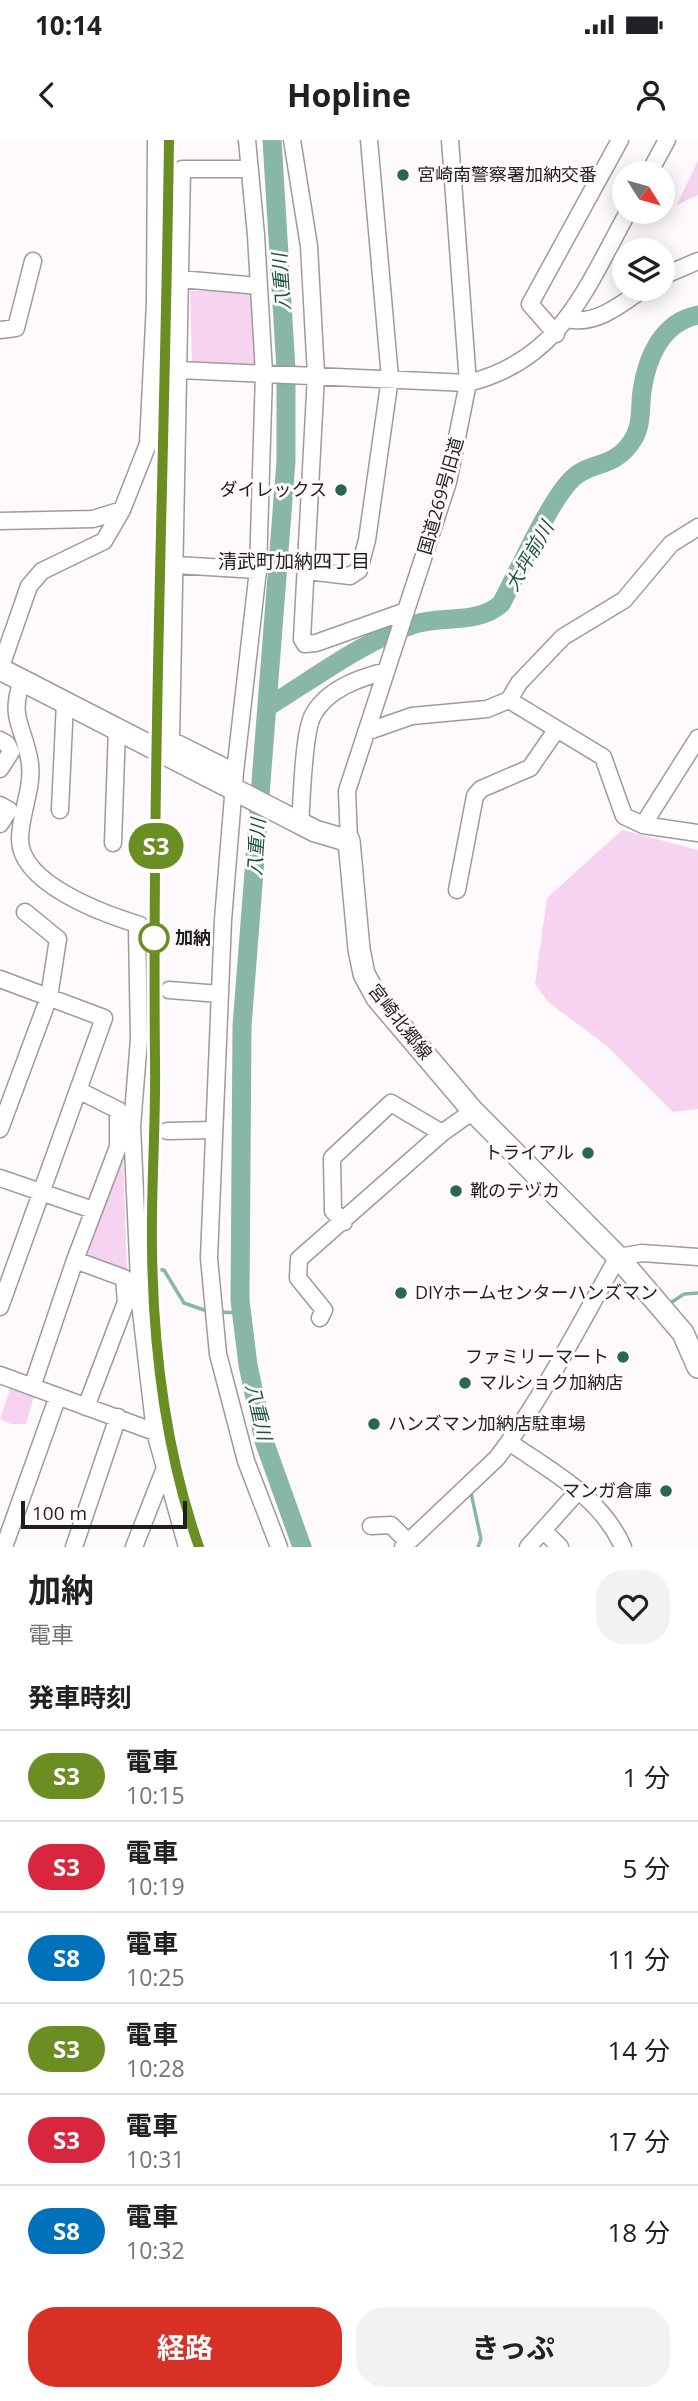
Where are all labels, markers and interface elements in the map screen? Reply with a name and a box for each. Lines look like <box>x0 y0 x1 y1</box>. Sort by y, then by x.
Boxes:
text: 10:14 <box>35 7 102 43</box>
text: Hopline <box>287 73 411 116</box>
icon: back <box>28 76 66 114</box>
icon: person <box>632 76 670 114</box>
north arrow <box>612 161 676 224</box>
map controls <box>612 161 675 301</box>
place label: 宮崎南警察署加納交番 <box>417 162 597 186</box>
marker: 宮崎南警察署加納交番 <box>395 167 411 183</box>
button: layers <box>612 238 675 301</box>
water label: 八重川 <box>266 251 296 311</box>
street label: 国道269号旧道 <box>412 434 468 557</box>
place label: ダイレックス <box>220 477 327 501</box>
marker: ダイレックス <box>333 482 349 498</box>
water label: 大坪前川 <box>499 515 560 595</box>
district label: 清武町加納四丁目 <box>218 548 370 574</box>
water label: 八重川 <box>241 816 271 876</box>
line badge: S3 <box>124 823 188 869</box>
text: S3 <box>143 829 169 862</box>
marker: 加納 <box>139 923 169 953</box>
place label: 加納 <box>175 925 211 949</box>
street label: 宮崎北郷線 <box>364 979 438 1064</box>
place label: トライアル <box>484 1140 574 1164</box>
marker: トライアル <box>580 1145 596 1161</box>
place label: 靴のテヅカ <box>470 1178 560 1202</box>
marker: 靴のテヅカ <box>448 1183 464 1199</box>
place label: DIYホームセンターハンズマン <box>415 1280 658 1304</box>
marker: DIYホームセンターハンズマン <box>393 1285 409 1301</box>
place label: ファミリーマート <box>465 1344 609 1368</box>
marker: ファミリーマート <box>615 1349 631 1365</box>
place label: マルショク加納店 <box>479 1370 623 1394</box>
marker: マルショク加納店 <box>457 1375 473 1391</box>
water label: 八重川 <box>240 1381 279 1445</box>
place label: ハンズマン加納店駐車場 <box>388 1411 586 1435</box>
marker: ハンズマン加納店駐車場 <box>366 1416 382 1432</box>
place label: マンガ倉庫 <box>562 1478 652 1502</box>
marker: マンガ倉庫 <box>658 1483 674 1499</box>
scale bar <box>21 1498 187 1530</box>
text: 100 m <box>32 1500 87 1526</box>
text: 加納 <box>28 1567 94 1612</box>
button: heart <box>596 1570 670 1644</box>
text: 電車 <box>28 1618 74 1650</box>
text: 発車時刻 <box>28 1679 132 1715</box>
text: 電車 <box>126 1743 178 1779</box>
text: S3 <box>53 1759 80 1792</box>
text: 1 分 <box>622 1759 670 1795</box>
text: 10:15 <box>126 1779 185 1811</box>
text: 電車 <box>126 1834 178 1870</box>
text: S3 <box>53 1850 80 1883</box>
text: 5 分 <box>622 1850 670 1886</box>
text: 10:19 <box>126 1870 185 1902</box>
text: 電車 <box>126 1925 178 1961</box>
text: S8 <box>53 1941 80 1974</box>
text: 11 分 <box>608 1941 670 1977</box>
text: 10:25 <box>126 1961 185 1993</box>
text: 電車 <box>126 2016 178 2052</box>
text: S3 <box>53 2032 80 2065</box>
text: 14 分 <box>608 2032 670 2068</box>
text: 10:28 <box>126 2052 185 2084</box>
text: 電車 <box>126 2107 178 2143</box>
text: S3 <box>53 2123 80 2156</box>
text: 17 分 <box>608 2123 670 2159</box>
text: 10:31 <box>126 2143 185 2175</box>
text: 電車 <box>126 2198 178 2234</box>
text: S8 <box>53 2214 80 2247</box>
text: 18 分 <box>608 2214 670 2250</box>
text: 10:32 <box>126 2234 185 2266</box>
button: 経路 <box>28 2307 342 2387</box>
button: きっぷ <box>356 2307 670 2387</box>

